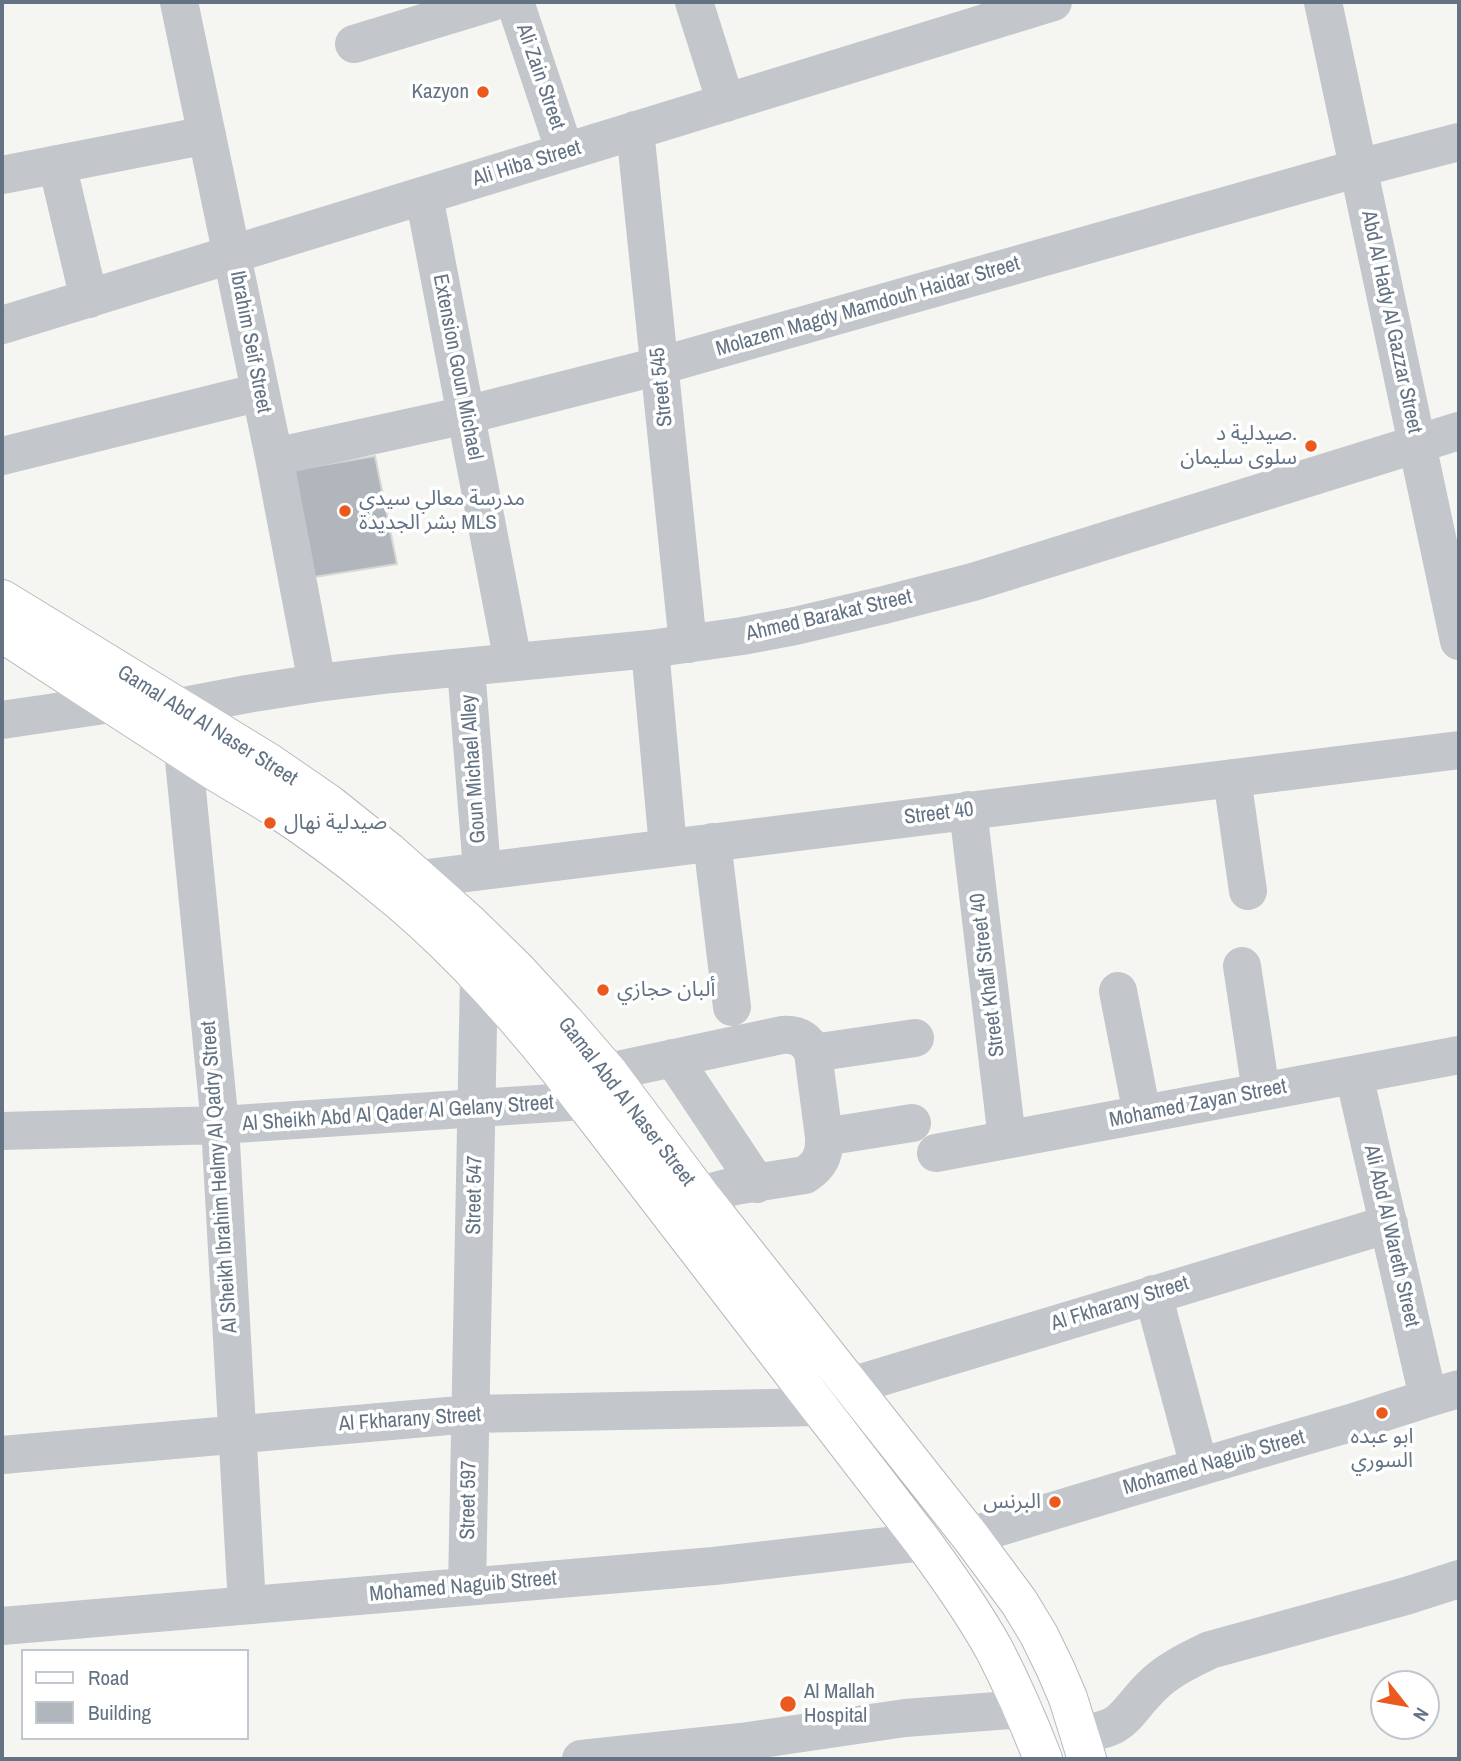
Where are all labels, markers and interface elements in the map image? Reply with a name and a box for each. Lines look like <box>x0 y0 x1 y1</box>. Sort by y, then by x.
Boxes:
street label: Ali Zain Street <box>510 21 570 133</box>
place label: Kazyon <box>412 79 469 105</box>
marker: Kazyon <box>475 84 491 100</box>
street label: Ali Hiba Street <box>470 136 584 192</box>
street label: Abd Al Hady Al Gazzar Street <box>1355 208 1427 436</box>
street label: Molazem Magdy Mamdouh Haidar Street <box>713 251 1023 363</box>
street label: Ibrahim Seif Street <box>224 269 276 415</box>
street label: Extension Goun Michael <box>427 272 487 462</box>
street label: Street 545 <box>645 346 679 428</box>
place label: صيدلية د. سلوى سليمان <box>1180 421 1297 471</box>
marker: صيدلية د. سلوى سليمان <box>1303 438 1319 454</box>
place label: مدرسة معالي سيدي بشر الجديدة MLS <box>359 486 525 536</box>
marker: مدرسة معالي سيدي بشر الجديدة MLS <box>337 503 353 519</box>
street label: Ahmed Barakat Street <box>744 585 914 647</box>
street label: Gamal Abd Al Naser Street <box>112 660 302 792</box>
street label: Goun Michael Alley <box>456 694 492 844</box>
street label: Street 40 <box>903 797 975 831</box>
place label: صيدلية نهال <box>284 810 387 836</box>
marker: صيدلية نهال <box>262 815 278 831</box>
street label: Street Khalf Street 40 <box>965 892 1011 1058</box>
place label: ألبان حجازي <box>617 977 715 1003</box>
marker: ألبان حجازي <box>595 982 611 998</box>
street label: Gamal Abd Al Naser Street <box>552 1012 700 1192</box>
street label: Al Sheikh Ibrahim Helmy Al Qadry Street <box>197 1020 243 1334</box>
street label: Mohamed Zayan Street <box>1107 1074 1289 1134</box>
street label: Al Sheikh Abd Al Qader Al Gelany Street <box>241 1091 555 1137</box>
street label: Ali Abd Al Wareth Street <box>1358 1143 1424 1329</box>
street label: Street 547 <box>462 1155 488 1235</box>
street label: Al Fkharany Street <box>1048 1271 1192 1337</box>
street label: Al Fkharany Street <box>338 1402 482 1438</box>
marker: ابو عبده السوري <box>1374 1405 1390 1421</box>
place label: ابو عبده السوري <box>1351 1424 1413 1474</box>
street label: Mohamed Naguib Street <box>1120 1425 1308 1501</box>
street label: Street 597 <box>456 1460 482 1540</box>
place label: البرنس <box>983 1489 1041 1515</box>
marker: البرنس <box>1047 1494 1063 1510</box>
street label: Mohamed Naguib Street <box>368 1566 558 1608</box>
legend <box>21 1649 248 1740</box>
text: Road <box>88 1663 129 1692</box>
north arrow <box>1370 1670 1440 1740</box>
place label: Al Mallah Hospital <box>804 1679 875 1729</box>
marker: Al Mallah Hospital <box>778 1694 798 1714</box>
text: Building <box>88 1698 151 1727</box>
text: N <box>1407 1703 1435 1726</box>

